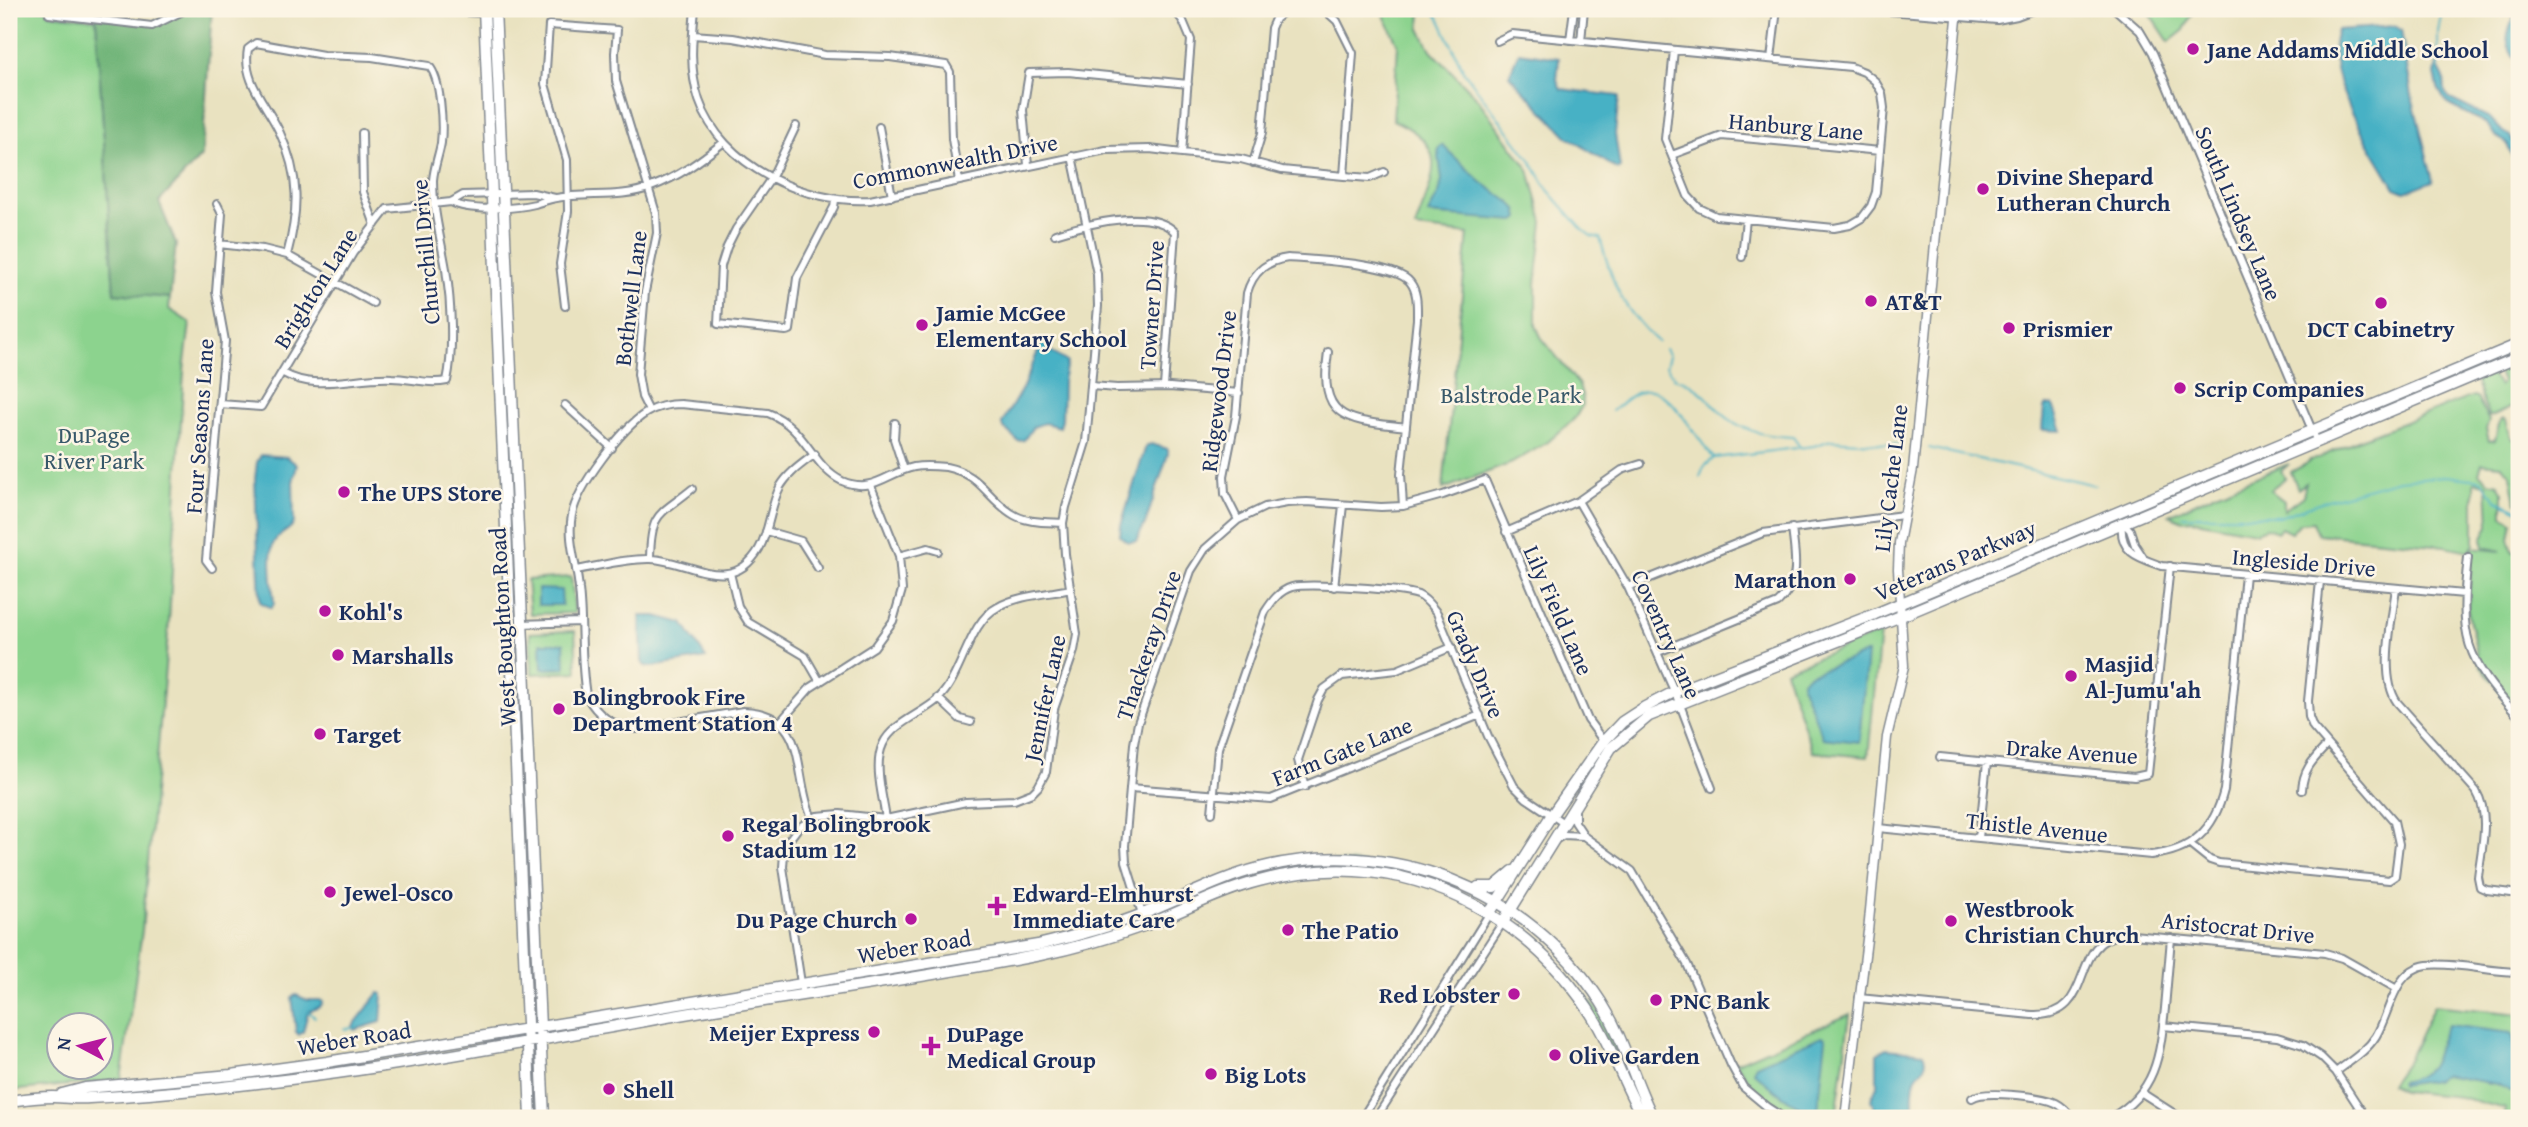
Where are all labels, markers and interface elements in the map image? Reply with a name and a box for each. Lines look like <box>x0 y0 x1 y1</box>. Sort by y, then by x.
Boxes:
place label: Jane Addams Middle School <box>2203 33 2489 66</box>
marker: Jane Addams Middle School <box>2185 41 2201 57</box>
street label: Hanburg Lane <box>1727 104 1865 148</box>
street label: South Lindsey Lane <box>2187 121 2291 305</box>
street label: Commonwealth Drive <box>850 125 1060 197</box>
place label: Divine Shepard Lutheran Church <box>1997 160 2171 219</box>
street label: Churchill Drive <box>402 178 448 326</box>
marker: Divine Shepard Lutheran Church <box>1975 181 1991 197</box>
street label: Brighton Lane <box>265 221 365 355</box>
street label: Bothwell Lane <box>605 228 655 368</box>
street label: Towner Drive <box>1130 239 1172 371</box>
place label: AT&T <box>1885 285 1942 318</box>
marker: AT&T <box>1863 293 1879 309</box>
marker: DCT Cabinetry <box>2373 295 2389 311</box>
place label: Jamie McGee Elementary School <box>932 296 1127 355</box>
street label: Ridgewood Drive <box>1192 308 1244 474</box>
place label: Prismier <box>2023 312 2113 345</box>
place label: DCT Cabinetry <box>2307 312 2455 345</box>
marker: Jamie McGee Elementary School <box>914 317 930 333</box>
marker: Prismier <box>2001 320 2017 336</box>
street label: Four Seasons Lane <box>176 337 222 515</box>
place label: Scrip Companies <box>2194 372 2364 405</box>
park label: Balstrode Park <box>1440 378 1582 411</box>
marker: Scrip Companies <box>2172 380 2188 396</box>
street label: Lily Cache Lane <box>1865 402 1915 554</box>
park label: DuPage River Park <box>44 418 144 477</box>
place label: The UPS Store <box>358 476 502 509</box>
marker: The UPS Store <box>336 484 352 500</box>
street label: Veterans Parkway <box>1869 511 2042 609</box>
street label: West Boughton Road <box>480 526 524 727</box>
street label: Ingleside Drive <box>2231 539 2377 585</box>
street label: Lily Field Lane <box>1516 540 1602 680</box>
place label: Marathon <box>1734 563 1836 596</box>
street label: Coventry Lane <box>1624 564 1710 704</box>
street label: Thackeray Drive <box>1107 566 1189 724</box>
marker: Marathon <box>1842 571 1858 587</box>
place label: Kohl's <box>339 595 403 628</box>
marker: Kohl's <box>317 603 333 619</box>
street label: Grady Drive <box>1439 605 1513 723</box>
street label: Jennifer Lane <box>1014 632 1074 767</box>
place label: Marshalls <box>352 639 454 672</box>
marker: Marshalls <box>330 647 346 663</box>
place label: Masjid Al-Jumu'ah <box>2085 647 2201 706</box>
marker: Masjid Al-Jumu'ah <box>2063 668 2079 684</box>
place label: Bolingbrook Fire Department Station 4 <box>573 680 793 739</box>
marker: Bolingbrook Fire Department Station 4 <box>551 701 567 717</box>
street label: Farm Gate Lane <box>1267 708 1417 794</box>
place label: Target <box>334 718 401 751</box>
marker: Target <box>312 726 328 742</box>
street label: Drake Avenue <box>2005 730 2139 772</box>
street label: Thistle Avenue <box>1964 803 2110 851</box>
place label: Regal Bolingbrook Stadium 12 <box>742 807 931 866</box>
marker: Regal Bolingbrook Stadium 12 <box>720 828 736 844</box>
place label: Jewel-Osco <box>340 876 453 909</box>
place label: Edward-Elmhurst Immediate Care <box>1013 877 1194 936</box>
marker: Jewel-Osco <box>322 884 338 900</box>
place label: Westbrook Christian Church <box>1965 892 2140 951</box>
marker: Edward-Elmhurst Immediate Care <box>987 896 1007 916</box>
place label: Du Page Church <box>736 903 897 936</box>
street label: Aristocrat Drive <box>2160 903 2316 951</box>
marker: Du Page Church <box>903 911 919 927</box>
marker: Westbrook Christian Church <box>1943 913 1959 929</box>
place label: The Patio <box>1302 914 1399 947</box>
street label: Weber Road <box>855 921 974 971</box>
marker: The Patio <box>1280 922 1296 938</box>
place label: Red Lobster <box>1379 978 1500 1011</box>
place label: PNC Bank <box>1670 984 1770 1017</box>
marker: Red Lobster <box>1506 986 1522 1002</box>
marker: PNC Bank <box>1648 992 1664 1008</box>
north arrow <box>46 1012 116 1082</box>
street label: Weber Road <box>295 1013 414 1063</box>
place label: Meijer Express <box>709 1016 860 1049</box>
place label: DuPage Medical Group <box>947 1017 1096 1076</box>
marker: Meijer Express <box>866 1024 882 1040</box>
text: N <box>48 1036 78 1052</box>
marker: DuPage Medical Group <box>921 1036 941 1056</box>
place label: Olive Garden <box>1569 1039 1700 1072</box>
marker: Olive Garden <box>1547 1047 1563 1063</box>
place label: Big Lots <box>1225 1058 1306 1091</box>
marker: Big Lots <box>1203 1066 1219 1082</box>
place label: Shell <box>623 1073 674 1106</box>
marker: Shell <box>601 1081 617 1097</box>

